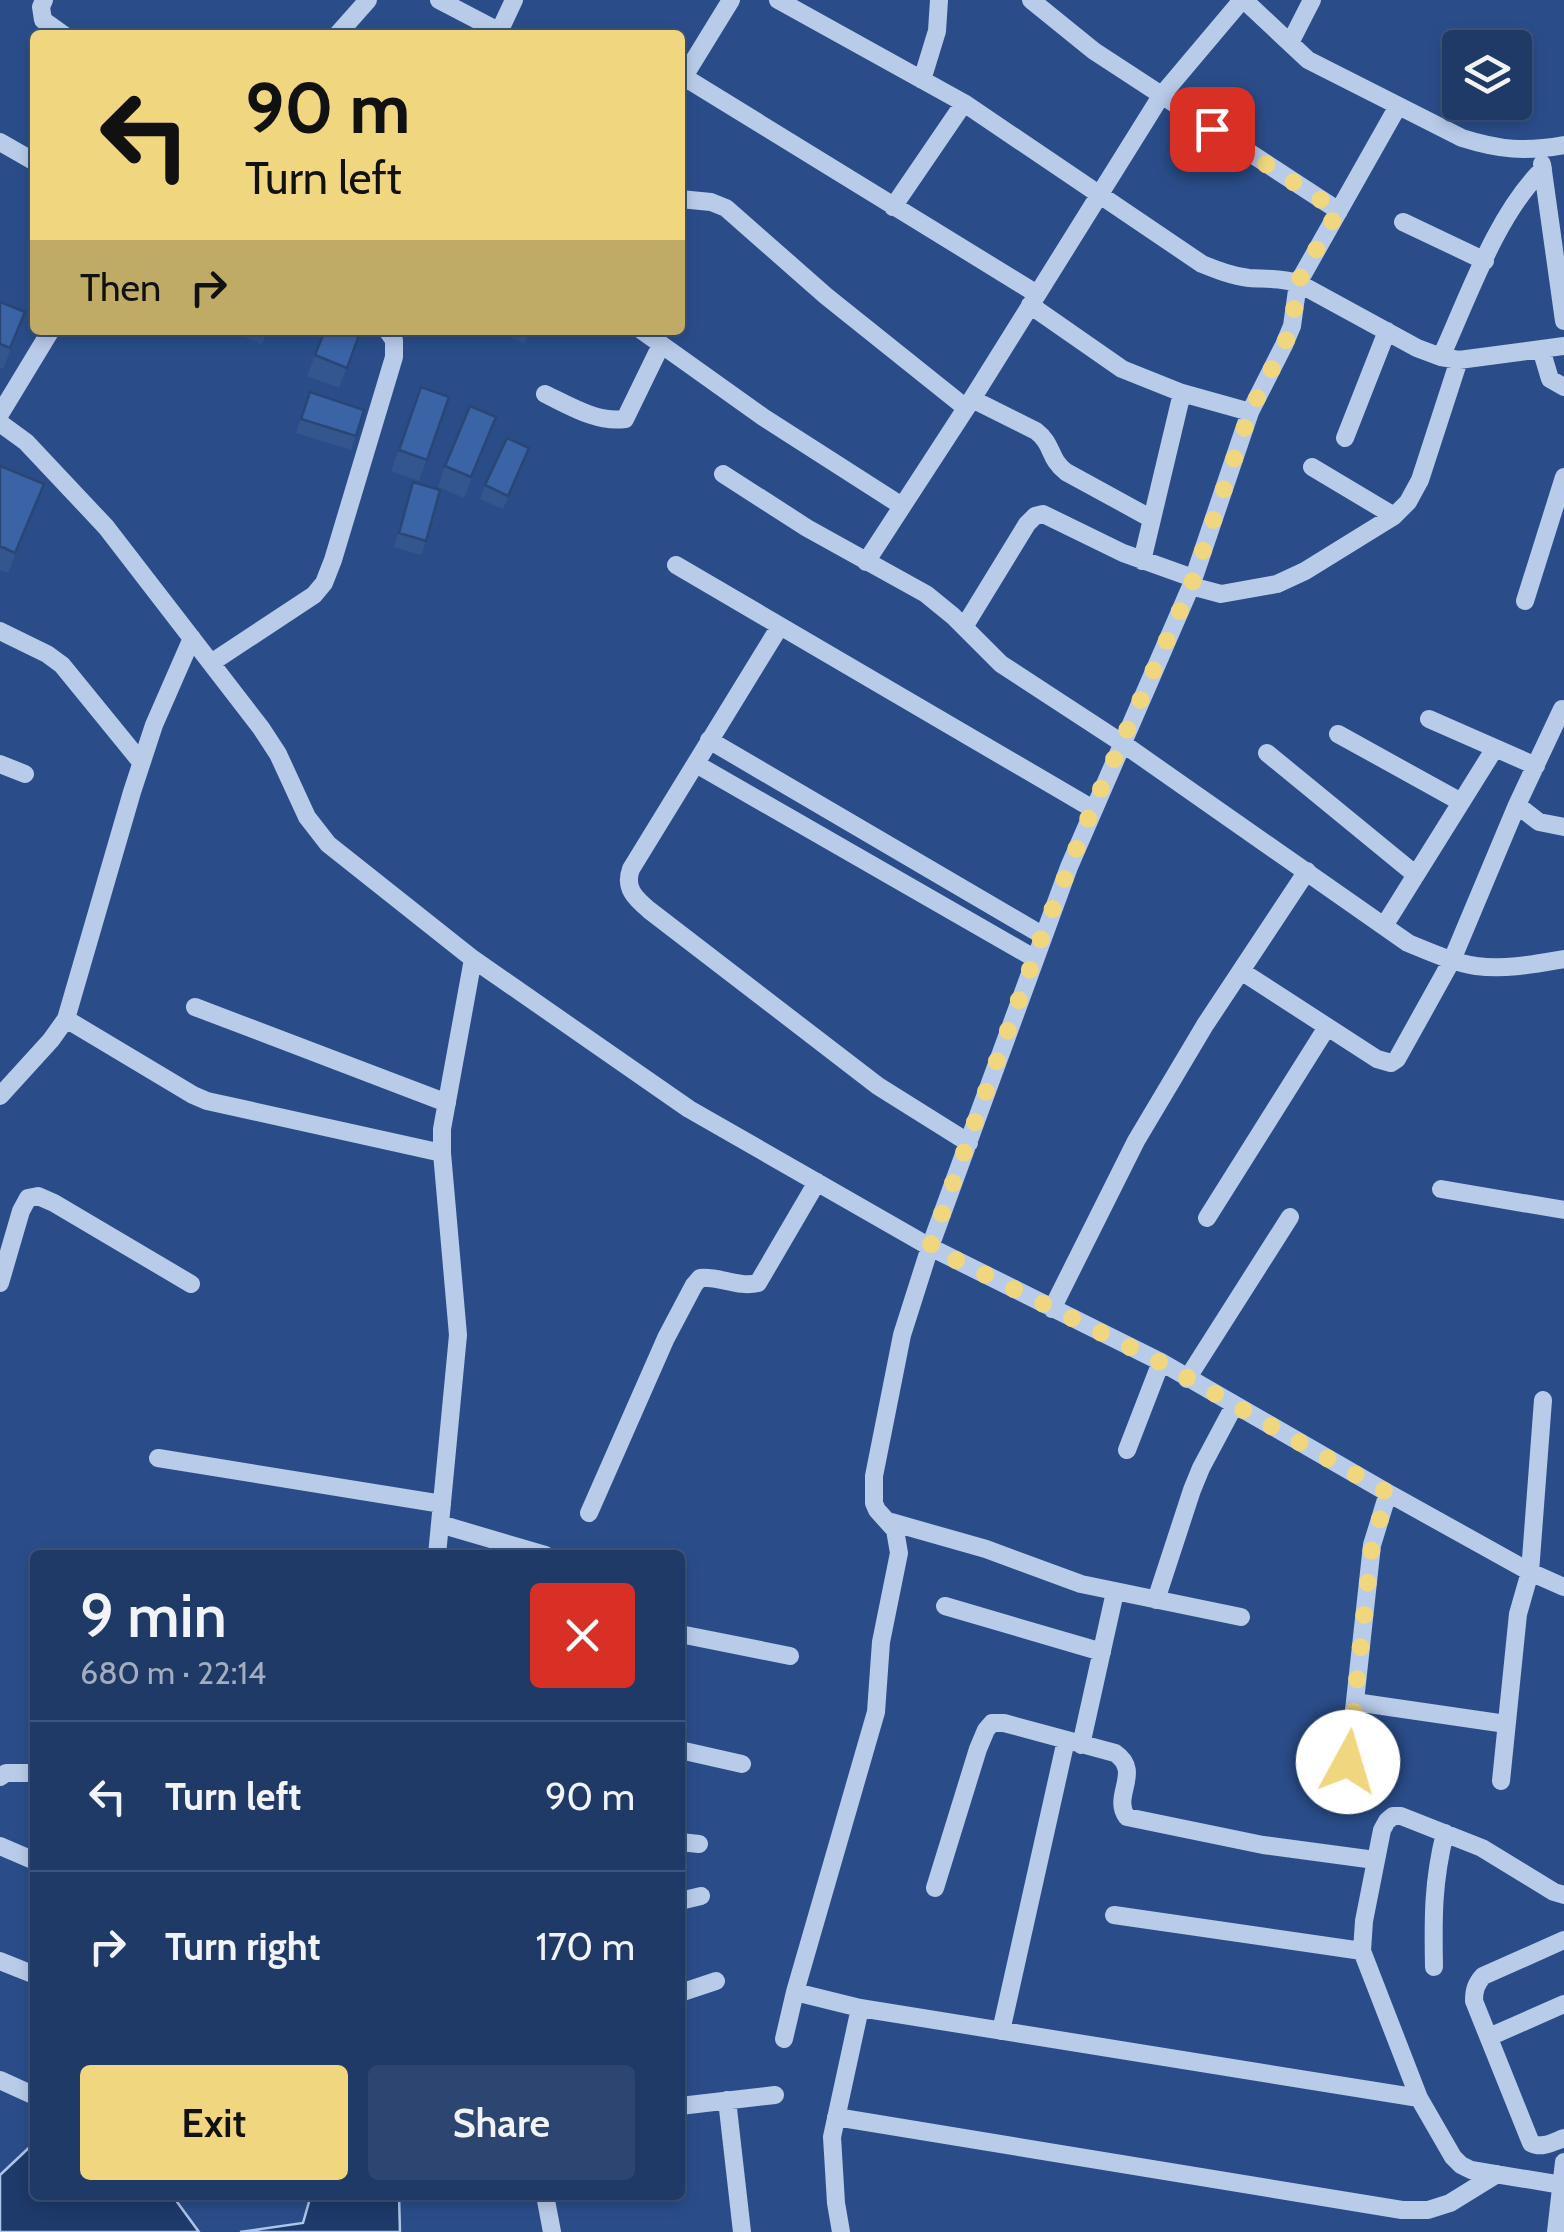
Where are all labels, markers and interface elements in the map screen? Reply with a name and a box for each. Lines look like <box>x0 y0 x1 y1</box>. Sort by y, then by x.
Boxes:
map controls <box>1442 30 1532 120</box>
button: layers <box>1442 30 1532 120</box>
text: 90 m <box>245 65 410 151</box>
icon: left <box>80 70 210 200</box>
pin <box>1170 87 1255 172</box>
icon: arrive <box>1185 102 1240 157</box>
text: Turn left <box>245 151 402 205</box>
icon: right <box>181 260 236 315</box>
text: Then <box>80 264 161 311</box>
text: 9 min <box>80 1579 227 1652</box>
button: close <box>530 1583 635 1688</box>
text: 680 m · 22:14 <box>80 1653 266 1692</box>
position arrow <box>1296 1710 1400 1814</box>
icon: left <box>80 1769 135 1824</box>
text: Turn left <box>165 1773 301 1820</box>
text: 90 m <box>545 1773 635 1820</box>
icon: right <box>80 1919 135 1974</box>
text: Turn right <box>165 1923 321 1970</box>
text: 170 m <box>535 1923 635 1970</box>
button: Exit <box>80 2065 348 2180</box>
button: Share <box>368 2065 635 2180</box>

